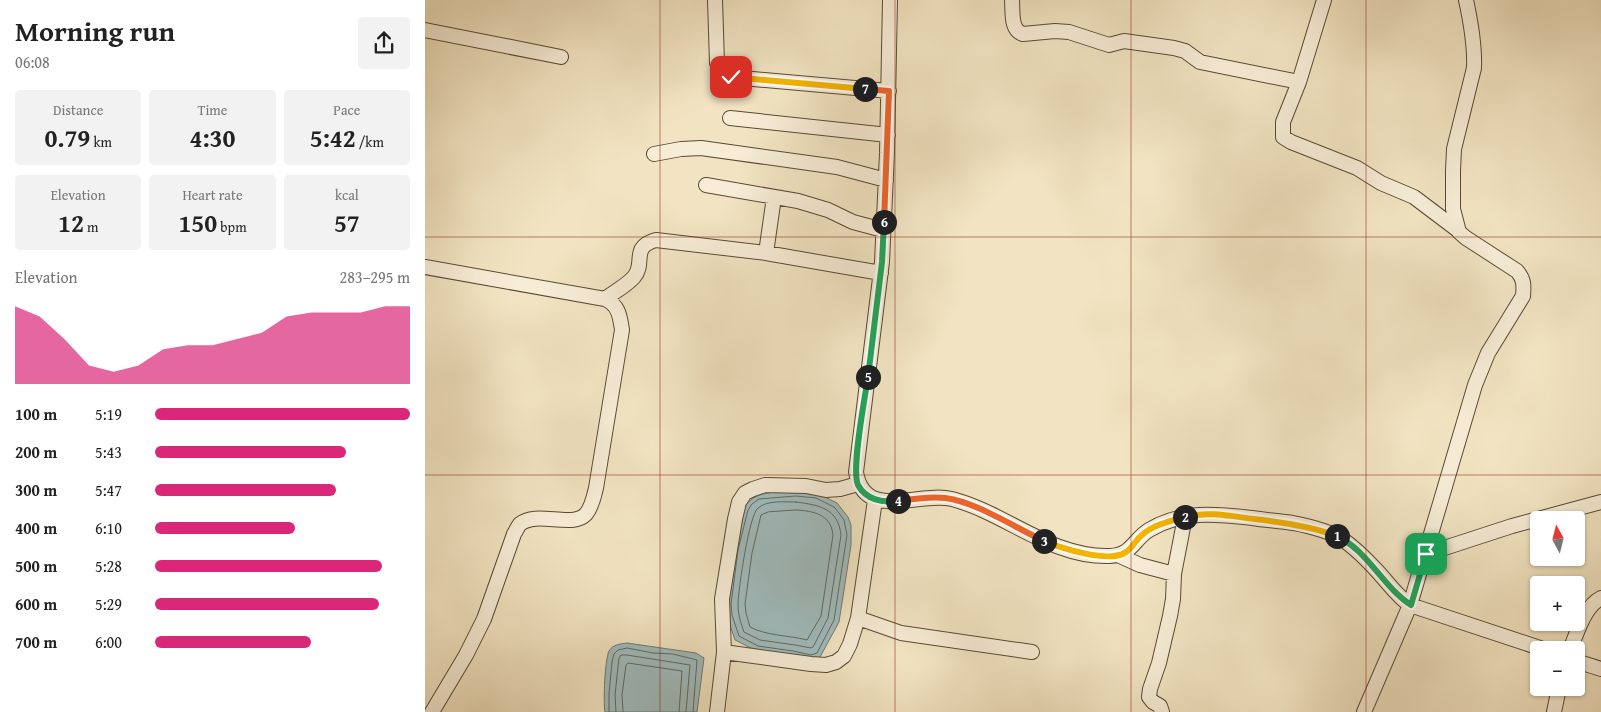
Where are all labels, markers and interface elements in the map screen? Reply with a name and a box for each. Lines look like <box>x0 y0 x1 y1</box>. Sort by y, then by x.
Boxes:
text: Morning run <box>15 10 175 51</box>
button: share <box>358 17 410 69</box>
text: 06:08 <box>15 50 50 74</box>
pin <box>710 56 752 98</box>
icon: check <box>717 63 745 91</box>
pin: 7 <box>853 76 877 102</box>
text: 7 <box>862 79 869 99</box>
text: Distance <box>53 100 103 120</box>
text: Time <box>198 100 227 120</box>
text: Pace <box>333 100 360 120</box>
text: 0.79 <box>44 120 90 156</box>
text: 4:30 <box>190 120 235 156</box>
text: 5:42 <box>310 120 356 156</box>
text: km <box>90 132 112 152</box>
text: /km <box>356 132 384 152</box>
text: Elevation <box>51 185 106 205</box>
text: Heart rate <box>182 185 243 205</box>
text: kcal <box>335 185 359 205</box>
text: 12 <box>58 205 84 241</box>
text: 150 <box>178 205 217 241</box>
text: 57 <box>334 205 360 241</box>
pin: 6 <box>871 210 897 234</box>
text: 6 <box>881 212 888 232</box>
text: m <box>84 217 98 237</box>
text: bpm <box>217 217 247 237</box>
text: Elevation <box>15 265 78 289</box>
text: 283–295 m <box>340 265 410 289</box>
pin: 5 <box>855 364 881 390</box>
text: 5 <box>865 367 872 387</box>
text: 100 m <box>15 402 57 426</box>
text: 5:19 <box>95 402 122 426</box>
text: 200 m <box>15 440 57 464</box>
text: 5:43 <box>95 440 122 464</box>
text: 300 m <box>15 478 57 502</box>
text: 5:47 <box>95 478 122 502</box>
pin: 4 <box>885 488 911 514</box>
text: 4 <box>895 491 902 511</box>
pin: 2 <box>1173 504 1197 530</box>
text: 2 <box>1182 507 1189 527</box>
north arrow <box>1530 511 1585 566</box>
map controls <box>1530 511 1585 696</box>
text: 400 m <box>15 516 57 540</box>
text: 6:10 <box>95 516 122 540</box>
pin: 1 <box>1325 524 1349 548</box>
text: 1 <box>1334 526 1341 546</box>
pin: 3 <box>1031 528 1057 554</box>
text: 3 <box>1041 531 1048 551</box>
pin <box>1405 533 1447 575</box>
icon: arrive <box>1412 540 1440 568</box>
text: 500 m <box>15 554 57 578</box>
text: 5:28 <box>95 554 122 578</box>
button: + <box>1530 576 1585 631</box>
text: 600 m <box>15 592 57 616</box>
text: 5:29 <box>95 592 122 616</box>
text: 700 m <box>15 630 57 654</box>
text: 6:00 <box>95 630 122 654</box>
button: − <box>1530 641 1585 696</box>

